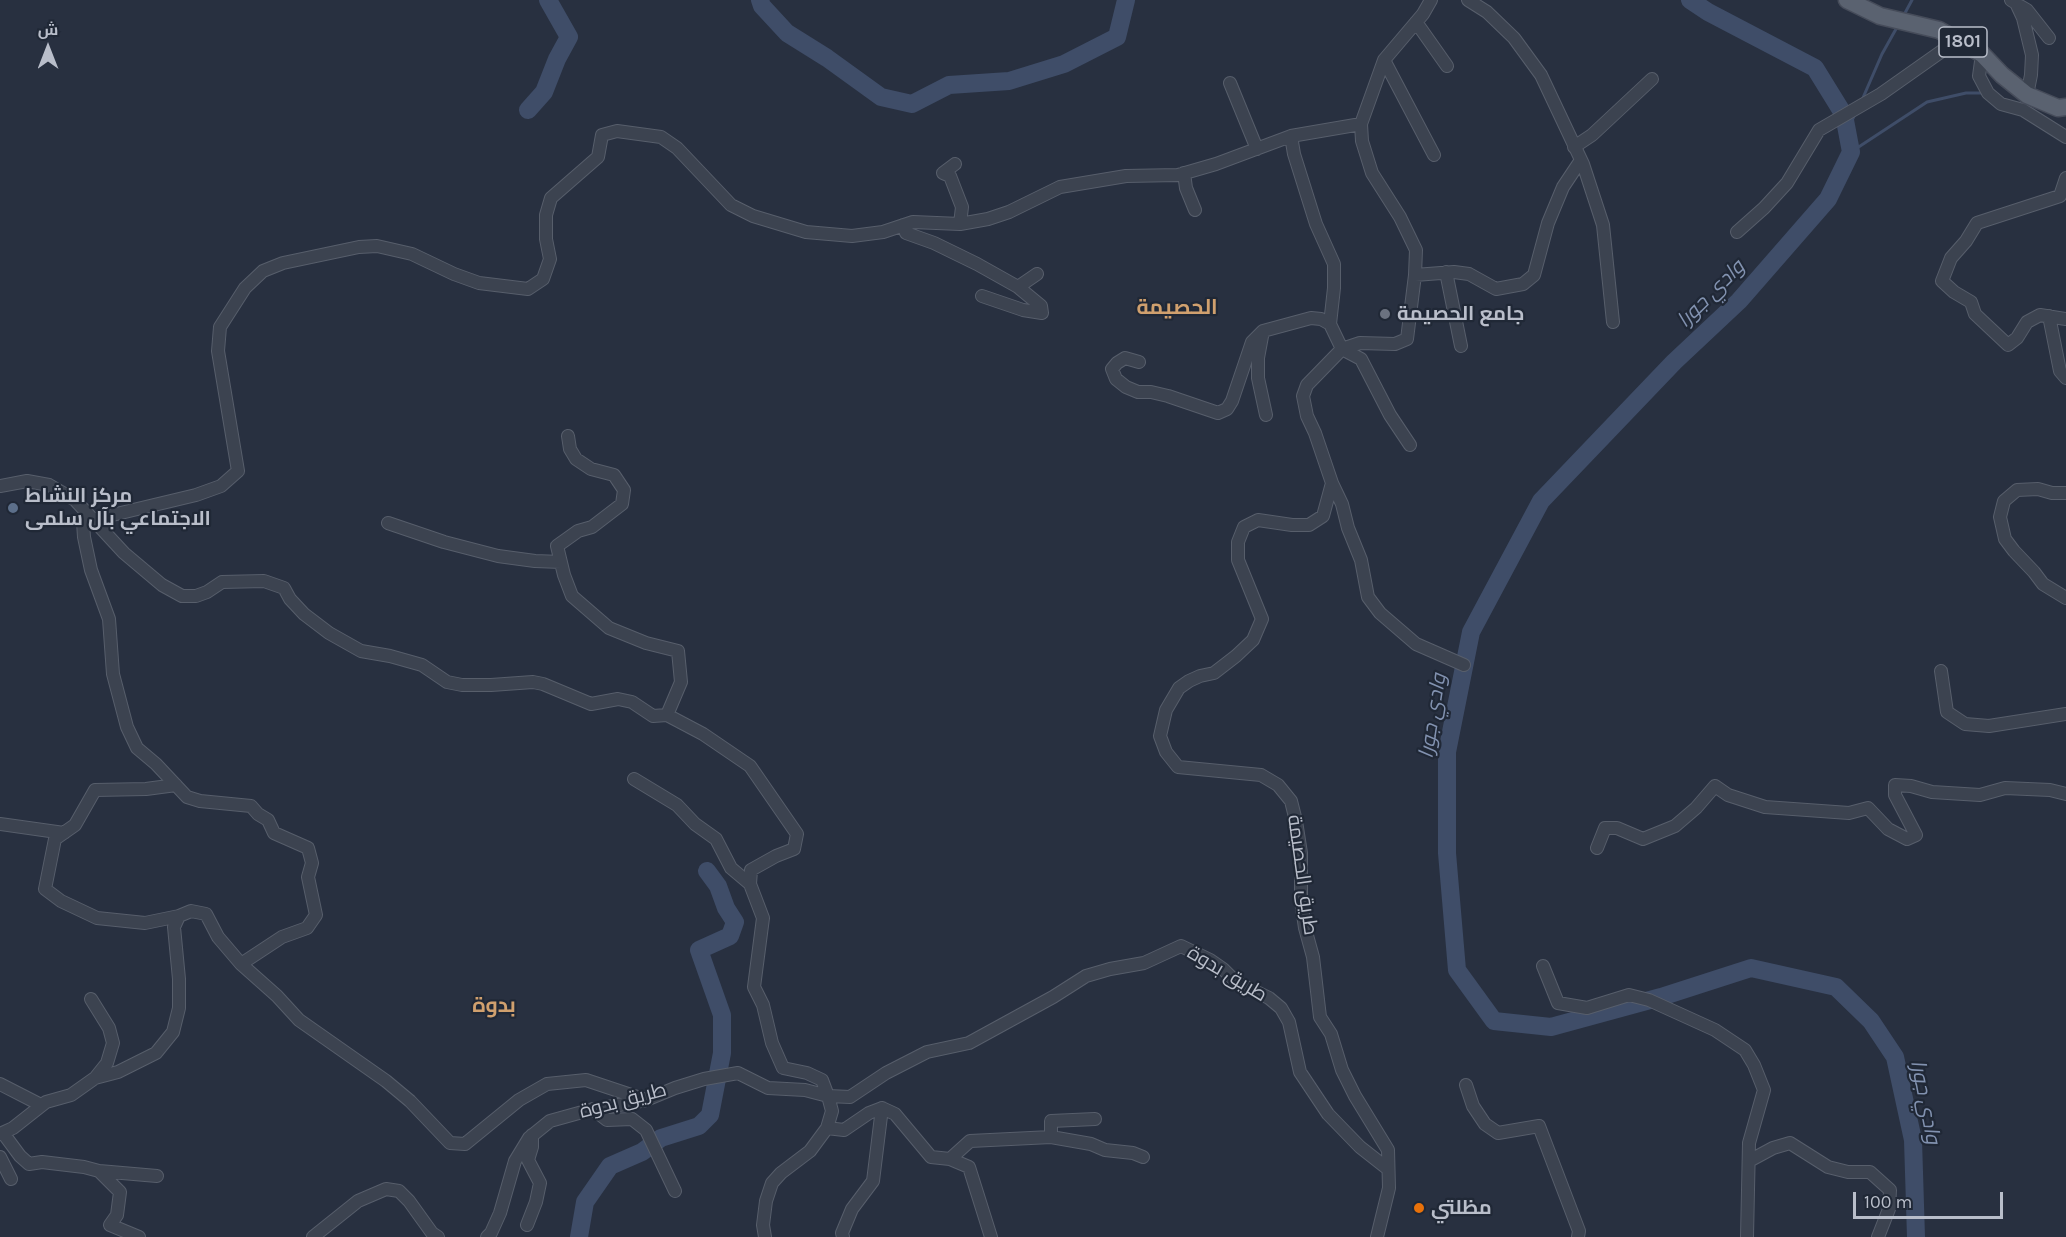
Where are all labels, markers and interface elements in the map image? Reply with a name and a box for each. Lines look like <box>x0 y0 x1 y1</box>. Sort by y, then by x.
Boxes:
north arrow <box>18 18 78 78</box>
text: ش <box>38 20 58 39</box>
road number: 1801 <box>1939 27 1987 57</box>
water label: وادي جورا <box>1672 255 1750 333</box>
district label: الحصيمة <box>1136 295 1218 321</box>
place label: جامع الحصيمة <box>1397 302 1524 326</box>
marker: جامع الحصيمة <box>1378 307 1392 321</box>
place label: مركز النشاط الاجتماعي بآل سلمى <box>25 484 211 531</box>
marker: مركز النشاط الاجتماعي بآل سلمى <box>6 501 20 515</box>
water label: وادي جورا <box>1414 672 1452 760</box>
street label: طريق الحصيمة <box>1282 813 1322 937</box>
street label: طريق بدوة <box>1183 941 1271 1007</box>
district label: بدوة <box>472 993 516 1019</box>
water label: وادي جورا <box>1904 1058 1946 1146</box>
street label: طريق بدوة <box>577 1078 669 1124</box>
scale bar <box>1856 1180 2006 1218</box>
text: 100 m <box>1864 1191 1912 1213</box>
place label: مظلتي <box>1431 1196 1492 1220</box>
marker: مظلتي <box>1412 1201 1426 1215</box>

